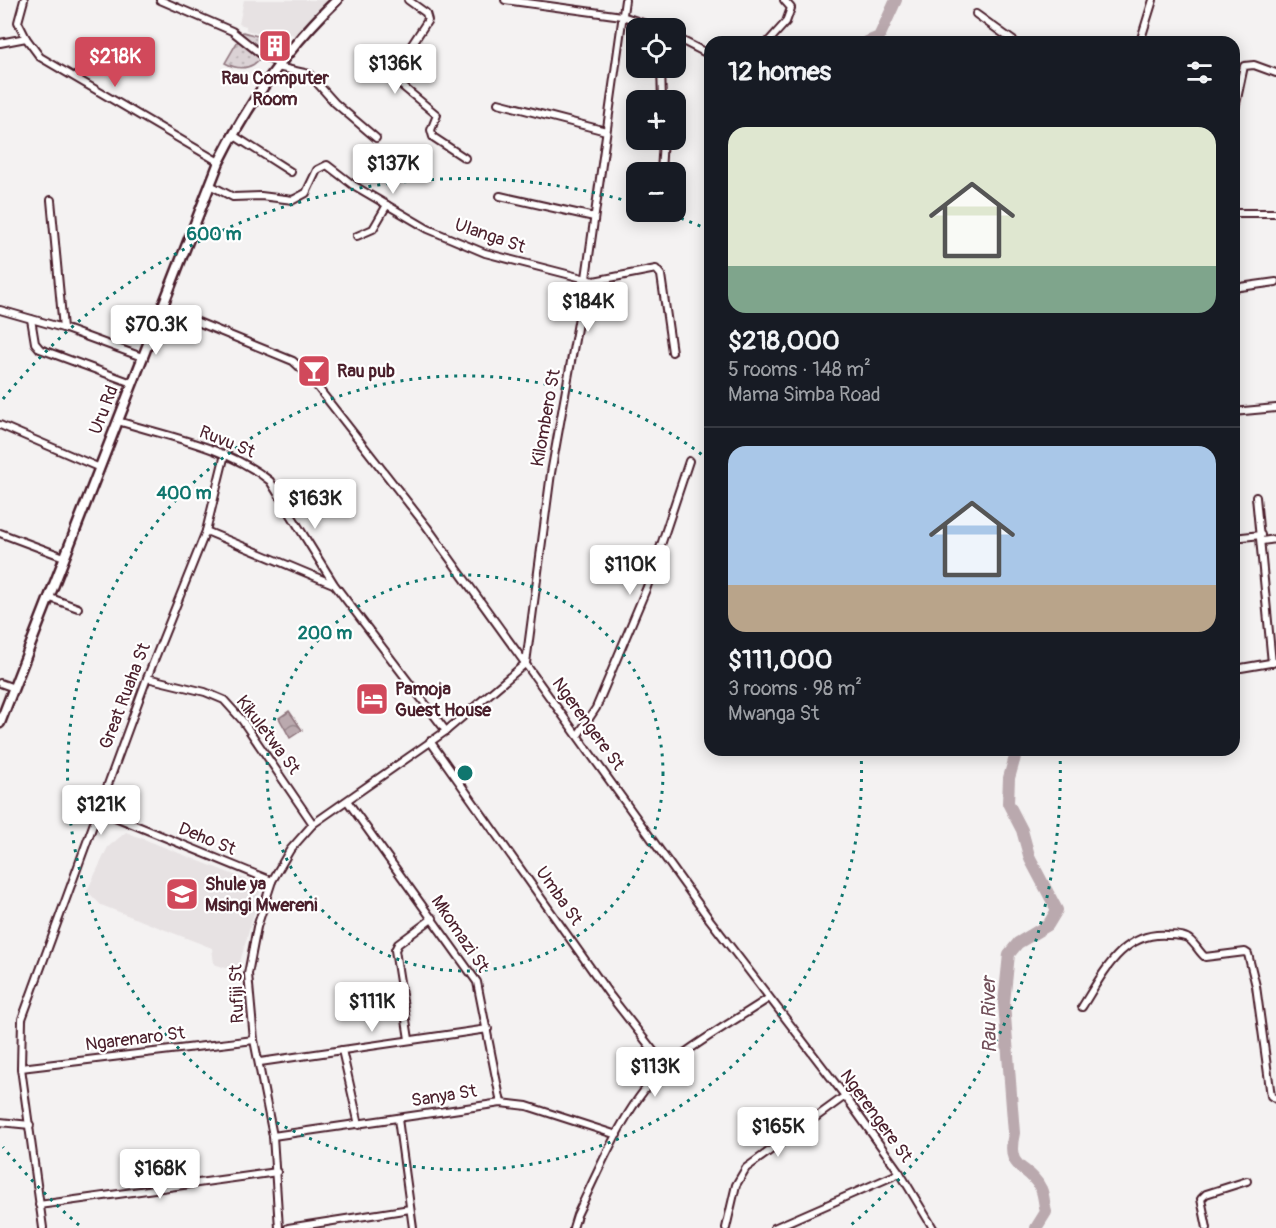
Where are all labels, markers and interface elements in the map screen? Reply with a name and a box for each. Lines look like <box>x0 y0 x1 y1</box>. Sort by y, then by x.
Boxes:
map controls <box>626 18 686 222</box>
button: locate <box>626 18 686 78</box>
building icon: Rau Computer Room <box>257 28 293 64</box>
pin: $218K <box>73 37 157 88</box>
text: $218K <box>89 44 141 69</box>
pin: $136K <box>353 44 437 95</box>
text: $136K <box>368 51 422 76</box>
text: 12 homes <box>728 56 831 88</box>
icon: filters <box>1183 56 1216 89</box>
place label: Rau Computer Room <box>221 67 329 111</box>
button: + <box>626 90 686 150</box>
pin: $137K <box>351 144 435 195</box>
text: $137K <box>367 151 419 176</box>
button: − <box>626 162 686 222</box>
icon: home <box>918 166 1026 274</box>
street label: Ulanga St <box>452 213 529 259</box>
text: 600 m <box>187 223 241 246</box>
pin: $184K <box>546 282 630 333</box>
text: $184K <box>562 289 614 314</box>
pin: $70.3K <box>107 305 205 356</box>
text: $70.3K <box>125 312 187 337</box>
text: $218,000 <box>728 325 840 357</box>
bar icon: Rau pub <box>296 353 332 389</box>
text: 5 rooms · 148 m² <box>728 357 871 382</box>
place label: Rau pub <box>337 360 395 383</box>
street label: Kilombero St <box>526 367 566 469</box>
street label: Uru Rd <box>84 382 124 438</box>
text: Mama Simba Road <box>728 382 880 407</box>
street label: Ruvu St <box>196 420 259 464</box>
pin: $163K <box>273 479 357 530</box>
text: 400 m <box>157 482 211 505</box>
icon: home <box>918 485 1026 593</box>
text: $163K <box>288 486 342 511</box>
pin: $110K <box>588 545 672 596</box>
text: $110K <box>604 552 656 577</box>
text: 200 m <box>298 622 352 645</box>
street label: Great Ruaha St <box>94 639 156 752</box>
text: $111,000 <box>728 644 832 676</box>
street label: Ngerengere St <box>547 673 630 776</box>
text: 3 rooms · 98 m² <box>728 676 862 701</box>
place label: Pamoja Guest House <box>395 678 492 722</box>
hotel icon: Pamoja Guest House <box>354 681 390 717</box>
street label: Kikuletwa St <box>231 691 306 780</box>
text: Mwanga St <box>728 701 819 726</box>
centre of rings <box>455 763 475 783</box>
pin: $121K <box>59 785 143 836</box>
text: $121K <box>76 792 126 817</box>
street label: Deho St <box>175 817 240 861</box>
street label: Umba St <box>530 862 588 931</box>
place label: Shule ya Msingi Mwereni <box>205 873 317 917</box>
school or university icon: Shule ya Msingi Mwereni <box>164 876 200 912</box>
street label: Mkomazi St <box>426 891 495 978</box>
street label: Rufiji St <box>224 963 250 1024</box>
water label: Rau River <box>976 974 1002 1054</box>
pin: $111K <box>330 982 414 1033</box>
text: $111K <box>349 989 395 1014</box>
street label: Ngarenaro St <box>84 1021 187 1057</box>
pin: $113K <box>613 1047 697 1098</box>
text: $113K <box>630 1054 680 1079</box>
street label: Ngerengere St <box>835 1065 918 1168</box>
street label: Sanya St <box>410 1079 479 1113</box>
pin: $165K <box>736 1107 820 1158</box>
text: $165K <box>751 1114 805 1139</box>
pin: $168K <box>118 1149 202 1200</box>
text: $168K <box>134 1156 186 1181</box>

